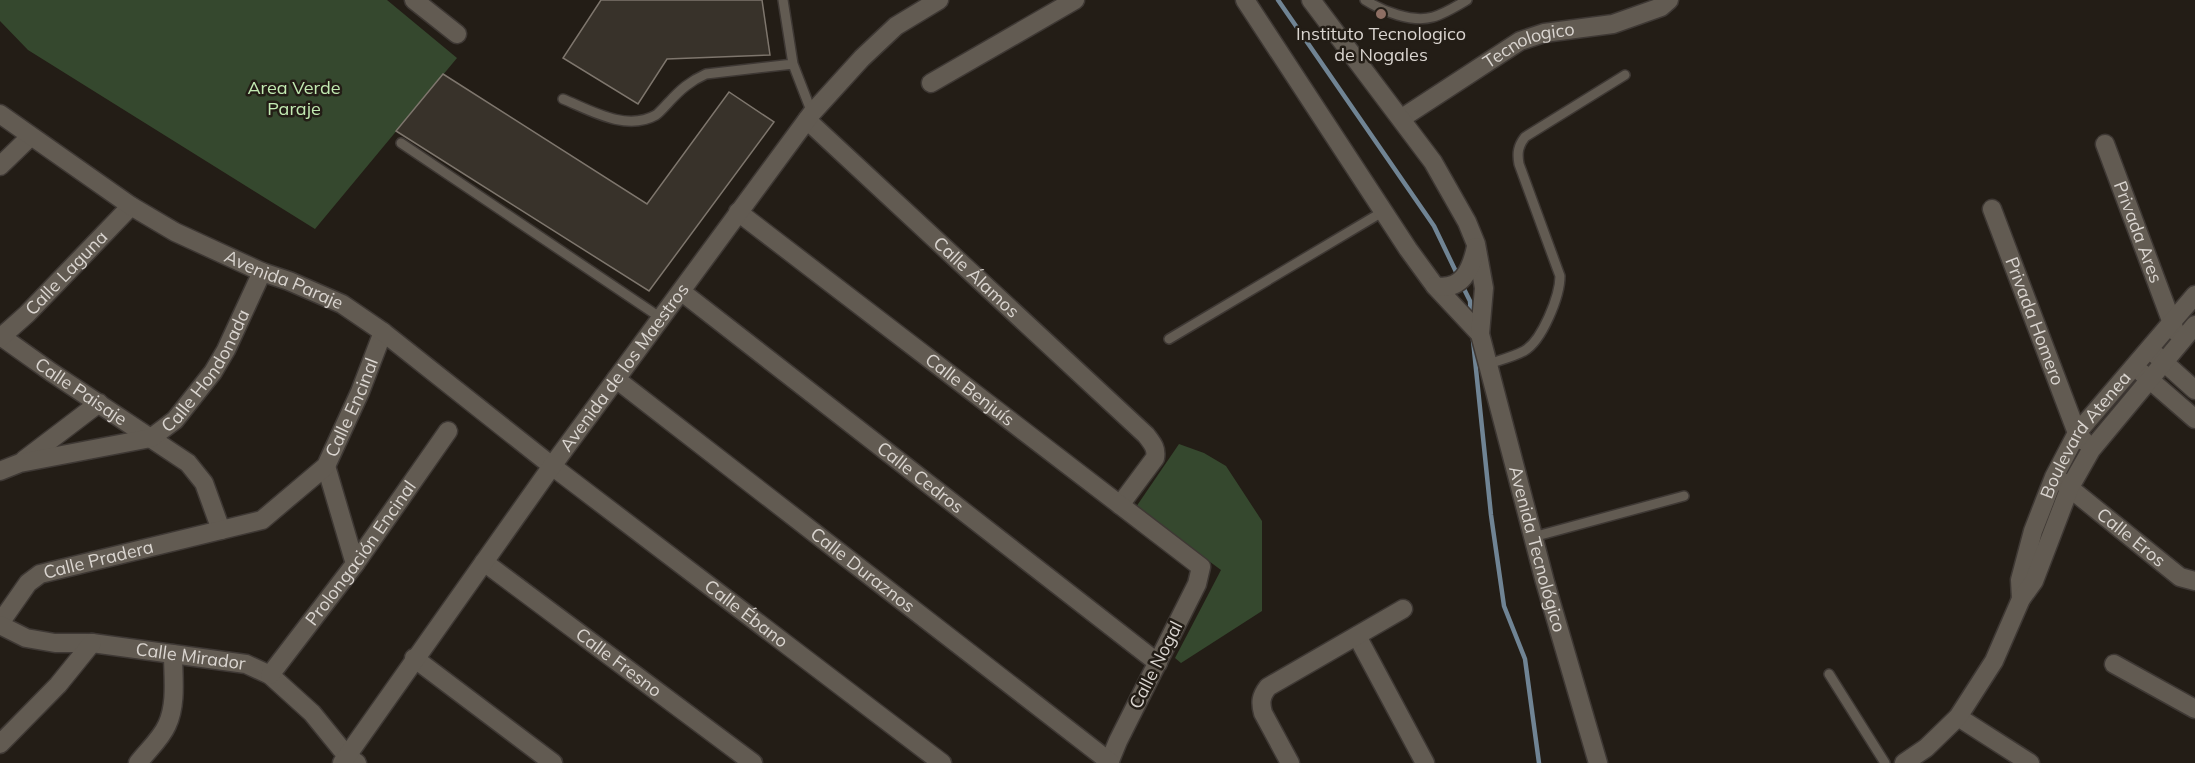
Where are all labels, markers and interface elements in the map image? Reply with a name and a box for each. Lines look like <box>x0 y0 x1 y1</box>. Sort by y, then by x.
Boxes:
marker: Instituto Tecnologico de Nogales <box>1374 7 1388 21</box>
street label: Tecnologico <box>1478 17 1576 73</box>
place label: Instituto Tecnologico de Nogales <box>1296 22 1466 66</box>
park label: Area Verde Paraje <box>247 76 341 120</box>
street label: Privada Ares <box>2109 178 2168 286</box>
street label: Calle Laguna <box>20 225 112 320</box>
street label: Calle Álamos <box>929 231 1024 323</box>
street label: Avenida Paraje <box>221 244 347 314</box>
street label: Privada Homero <box>2000 254 2070 388</box>
street label: Avenida de los Maestros <box>554 278 694 456</box>
street label: Calle Hondonada <box>156 305 254 437</box>
street label: Calle Benjuís <box>921 348 1019 431</box>
street label: Calle Paisaje <box>31 352 132 430</box>
street label: Calle Encinal <box>320 355 383 461</box>
street label: Boulevard Atenea <box>2035 366 2136 502</box>
street label: Calle Cedros <box>872 436 969 518</box>
street label: Avenida Tecnológico <box>1504 464 1571 635</box>
street label: Prolongación Encinal <box>300 476 421 630</box>
street label: Calle Eros <box>2092 502 2171 572</box>
street label: Calle Duraznos <box>806 522 920 618</box>
street label: Calle Pradera <box>41 535 156 584</box>
street label: Calle Ébano <box>700 574 793 653</box>
street label: Calle Nogal <box>1124 617 1187 713</box>
street label: Calle Fresno <box>571 622 667 702</box>
street label: Calle Mirador <box>134 637 247 675</box>

